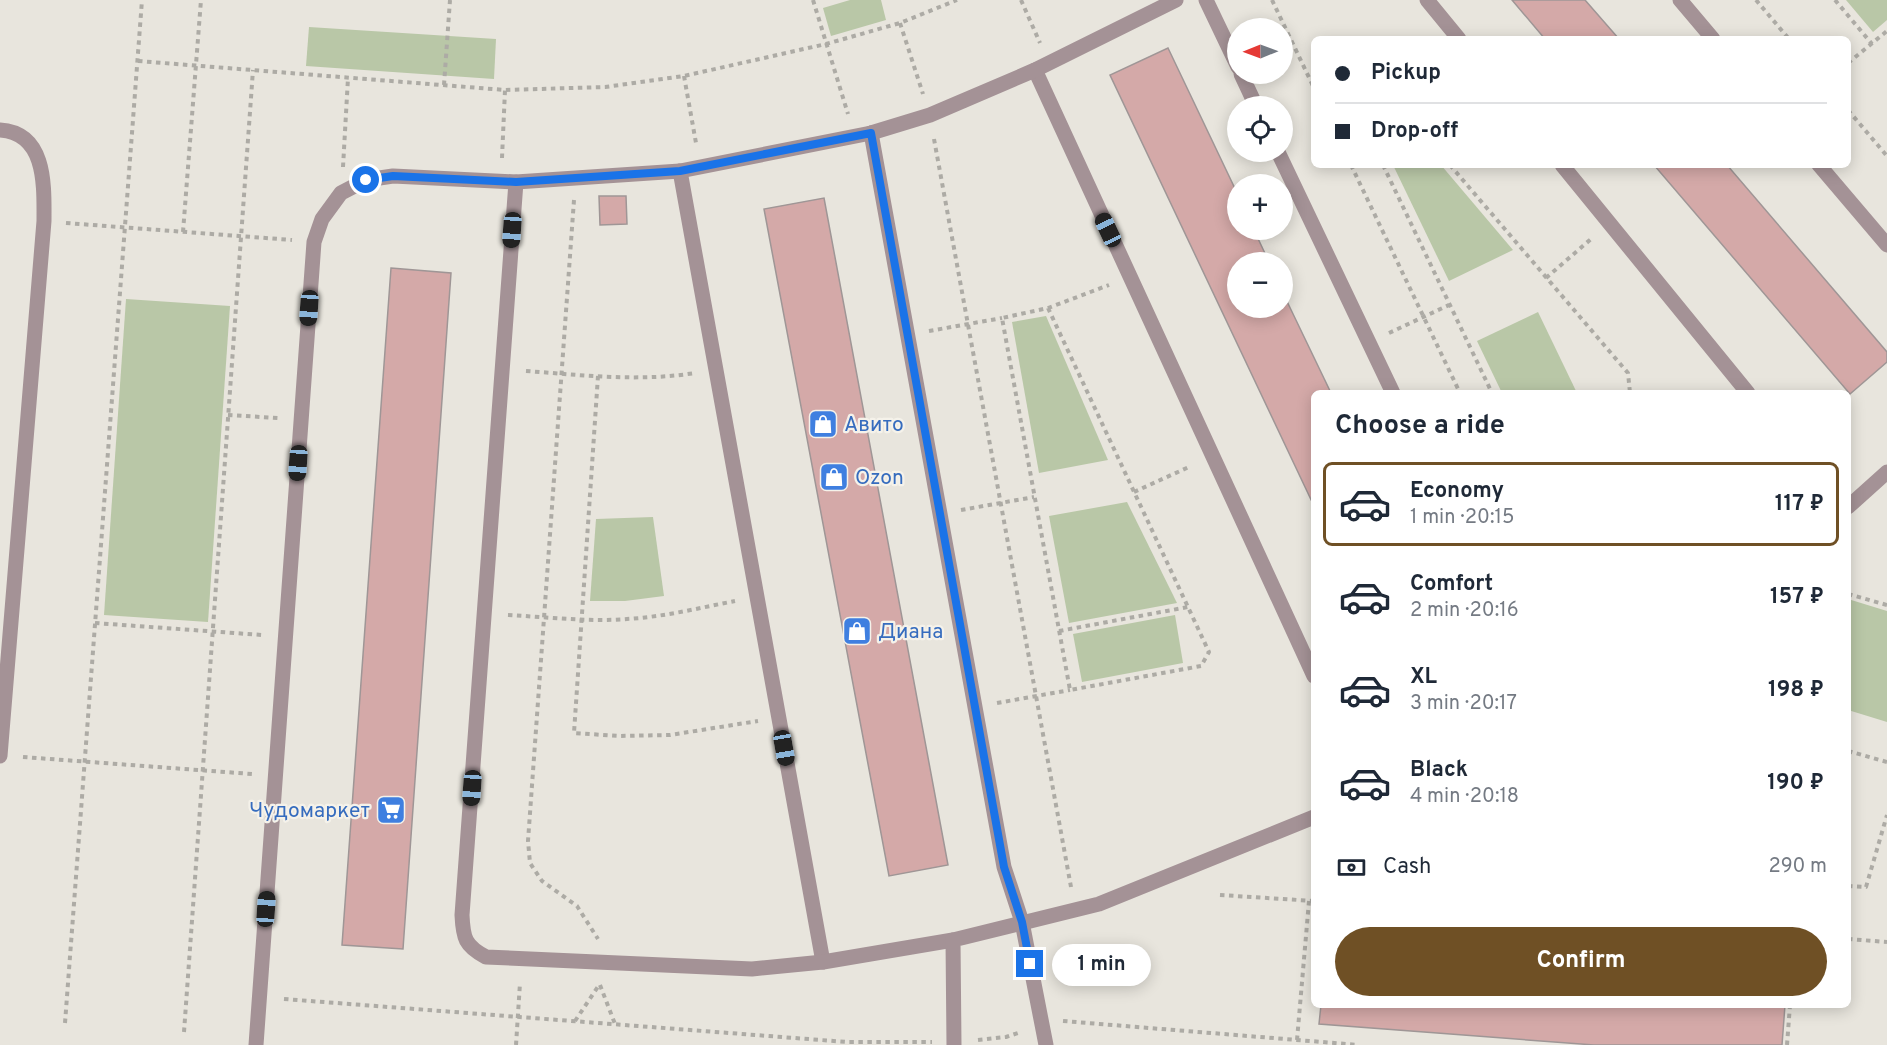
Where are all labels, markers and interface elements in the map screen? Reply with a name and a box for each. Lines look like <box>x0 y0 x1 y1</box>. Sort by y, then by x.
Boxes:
north arrow <box>1227 18 1293 84</box>
map controls <box>1227 18 1293 318</box>
text: Pickup <box>1371 60 1441 87</box>
button: locate <box>1227 96 1293 162</box>
text: Drop-off <box>1371 118 1458 145</box>
route start <box>352 166 379 193</box>
button: + <box>1227 174 1293 240</box>
car <box>1092 210 1124 250</box>
car <box>502 211 522 249</box>
button: − <box>1227 252 1293 318</box>
car <box>299 289 319 327</box>
shop icon: Авито <box>807 408 839 440</box>
text: Choose a ride <box>1335 409 1505 443</box>
place label: Авито <box>844 412 904 439</box>
car <box>288 444 308 482</box>
shop icon: Ozon <box>818 461 850 493</box>
place label: Ozon <box>855 465 904 492</box>
icon: car <box>1338 477 1392 531</box>
text: Economy <box>1410 478 1504 505</box>
text: 117 ₽ <box>1775 491 1824 518</box>
text: 1 min · 20:15 <box>1410 505 1514 531</box>
icon: car <box>1338 570 1392 624</box>
text: Comfort <box>1410 571 1493 598</box>
text: 157 ₽ <box>1770 584 1824 611</box>
text: 2 min · 20:16 <box>1410 598 1519 624</box>
shop icon: Диана <box>841 615 873 647</box>
place label: Диана <box>878 619 943 646</box>
icon: car <box>1338 663 1392 717</box>
text: XL <box>1410 664 1437 691</box>
text: 198 ₽ <box>1768 677 1824 704</box>
text: 3 min · 20:17 <box>1410 691 1517 717</box>
car <box>772 729 796 767</box>
icon: car <box>1338 756 1392 810</box>
text: Black <box>1410 757 1468 784</box>
car <box>462 769 482 807</box>
text: 190 ₽ <box>1767 770 1824 797</box>
text: 4 min · 20:18 <box>1410 784 1519 810</box>
supermarket icon: Чудомаркет <box>375 794 407 826</box>
place label: Чудомаркет <box>249 798 370 825</box>
icon: cash <box>1335 851 1368 884</box>
text: Cash <box>1383 854 1432 881</box>
text: 290 m <box>1769 854 1827 880</box>
car <box>256 890 276 928</box>
button: Confirm <box>1335 927 1827 996</box>
callout: 1 min <box>1051 943 1150 985</box>
route end <box>1016 950 1043 977</box>
text: 1 min <box>1077 952 1126 978</box>

